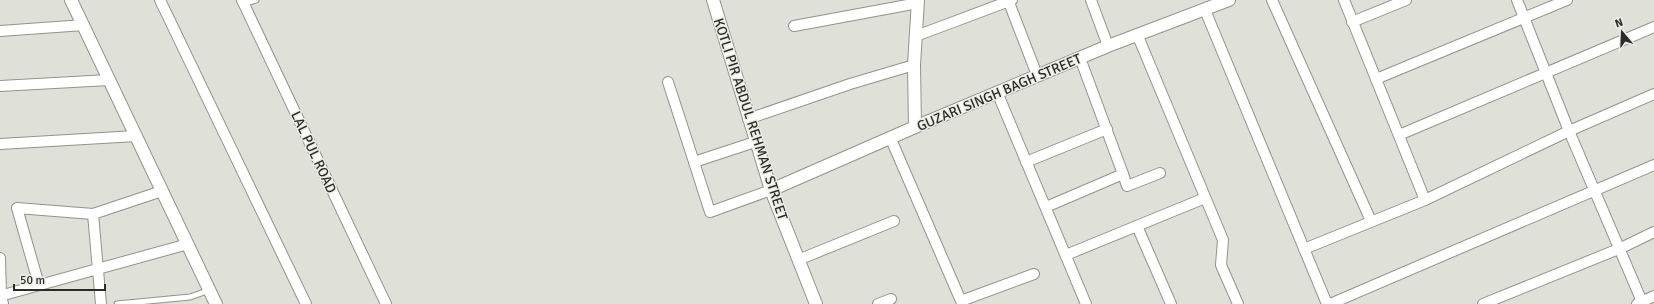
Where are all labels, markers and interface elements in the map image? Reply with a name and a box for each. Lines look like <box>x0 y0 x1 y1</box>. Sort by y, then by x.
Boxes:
north arrow <box>1602 12 1642 52</box>
street label: KOTLI PIR ABDUL REHMAN STREET <box>710 16 791 222</box>
text: N <box>1613 16 1625 30</box>
street label: GUZARI SINGH BAGH STREET <box>914 50 1084 135</box>
street label: LAL PUL ROAD <box>287 109 340 196</box>
scale bar <box>14 266 105 292</box>
text: 50 m <box>20 273 45 288</box>

